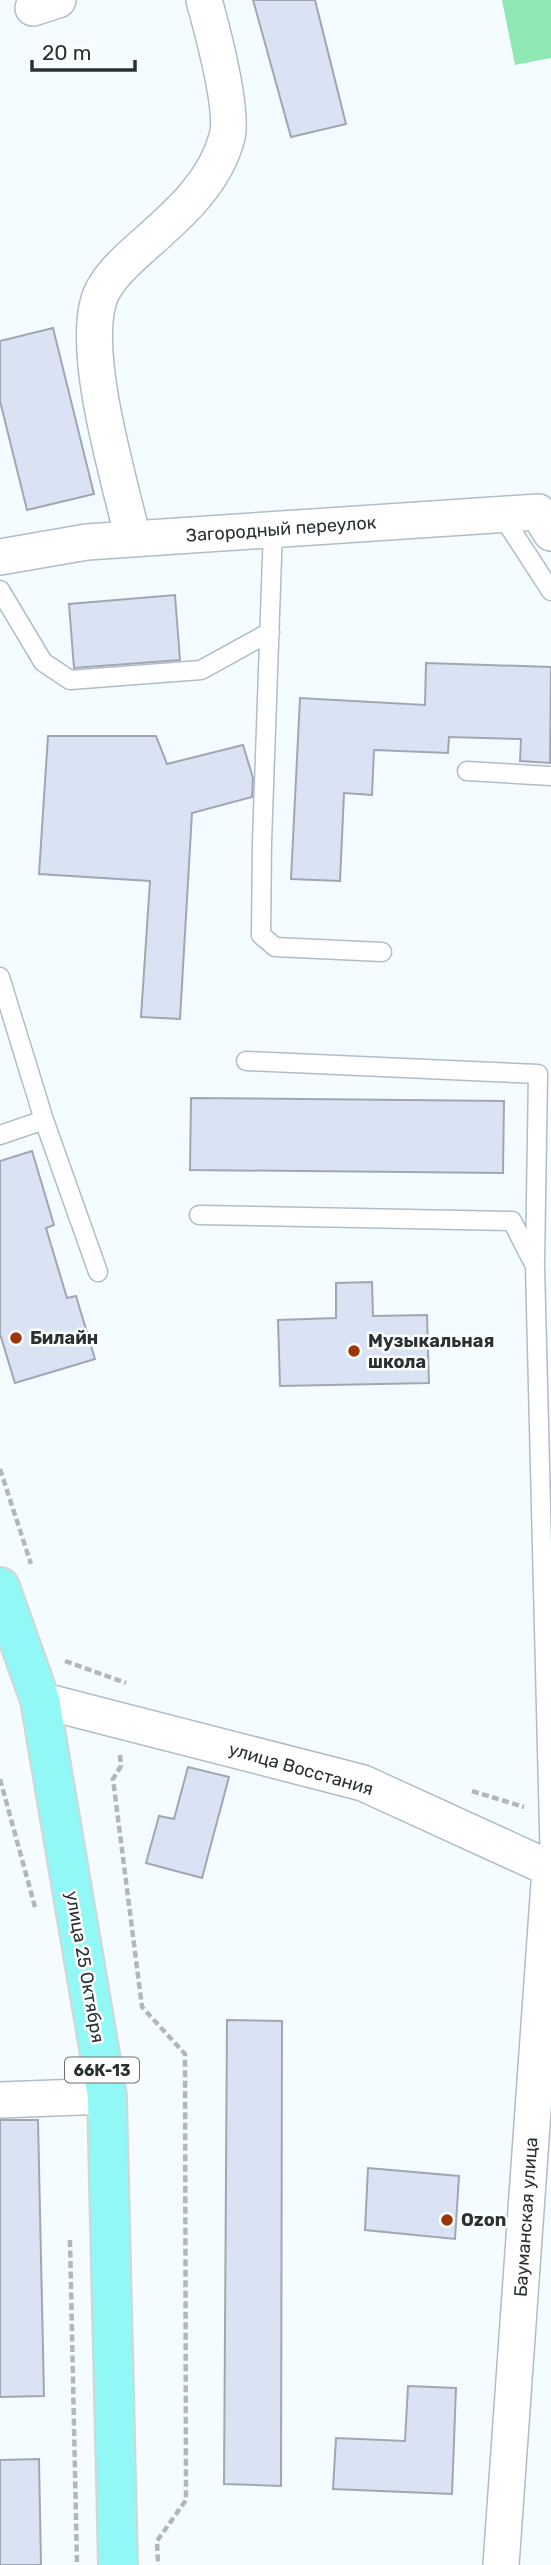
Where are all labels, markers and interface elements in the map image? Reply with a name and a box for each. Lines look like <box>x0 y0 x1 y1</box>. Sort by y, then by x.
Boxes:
scale bar <box>32 28 135 72</box>
text: 20 m <box>42 40 91 65</box>
street label: Загородный переулок <box>185 511 377 547</box>
place label: Билайн <box>30 1327 98 1349</box>
marker: Билайн <box>8 1330 24 1346</box>
place label: Музыкальная школа <box>368 1330 494 1373</box>
marker: Музыкальная школа <box>346 1343 362 1359</box>
street label: улица Восстания <box>226 1738 376 1800</box>
street label: улица 25 Октября <box>61 1889 109 2045</box>
road number: 66К-13 <box>65 2058 139 2082</box>
street label: Бауманская улица <box>509 2136 543 2298</box>
place label: Ozon <box>461 2209 506 2231</box>
marker: Ozon <box>439 2212 455 2228</box>

